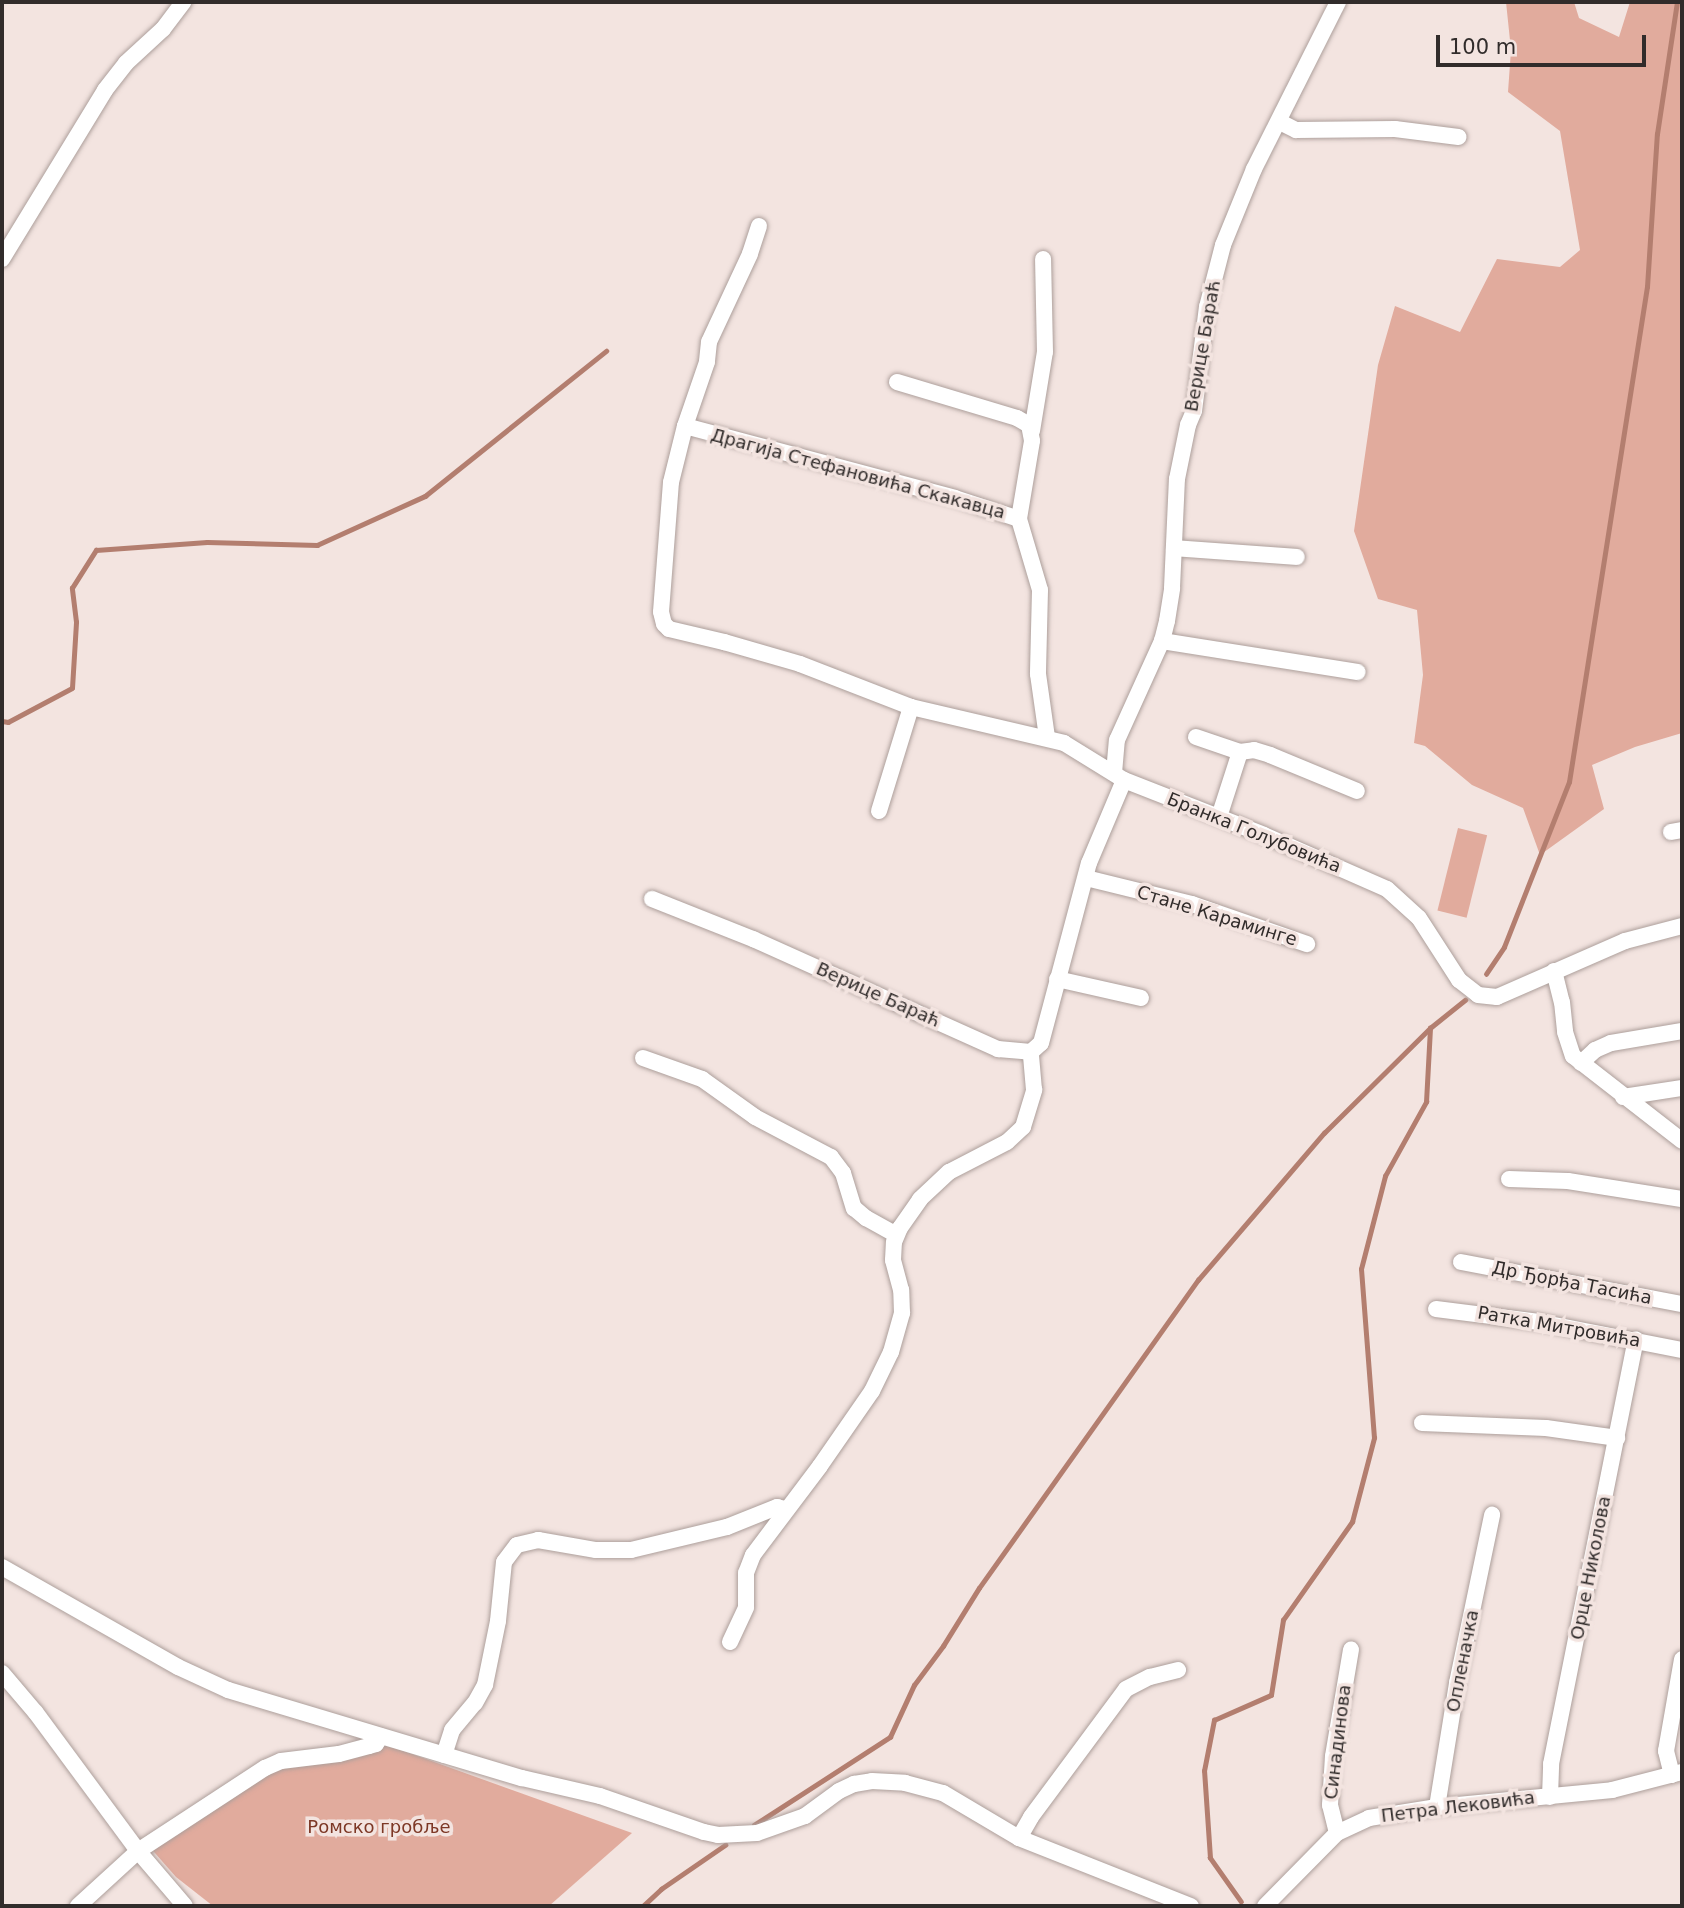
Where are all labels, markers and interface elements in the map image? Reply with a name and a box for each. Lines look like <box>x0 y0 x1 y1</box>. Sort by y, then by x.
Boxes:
scale bar <box>1439 21 1649 65</box>
text: 100 m <box>1449 35 1516 59</box>
street label: Верице Бараћ <box>1181 279 1225 413</box>
street label: Драгија Стефановића Скакавца <box>708 424 1008 524</box>
street label: Бранка Голубовића <box>1164 788 1344 878</box>
street label: Стане Караминге <box>1134 881 1300 951</box>
street label: Верице Бараћ <box>813 958 943 1032</box>
street label: Др Ђорђа Тасића <box>1490 1257 1654 1309</box>
street label: Ратка Митровића <box>1476 1302 1642 1352</box>
street label: Орце Николова <box>1566 1494 1616 1642</box>
street label: Опленачка <box>1442 1608 1484 1714</box>
street label: Синадинова <box>1320 1683 1356 1801</box>
street label: Петра Лековића <box>1380 1787 1536 1827</box>
park label: Ромско гробље <box>307 1816 451 1838</box>

